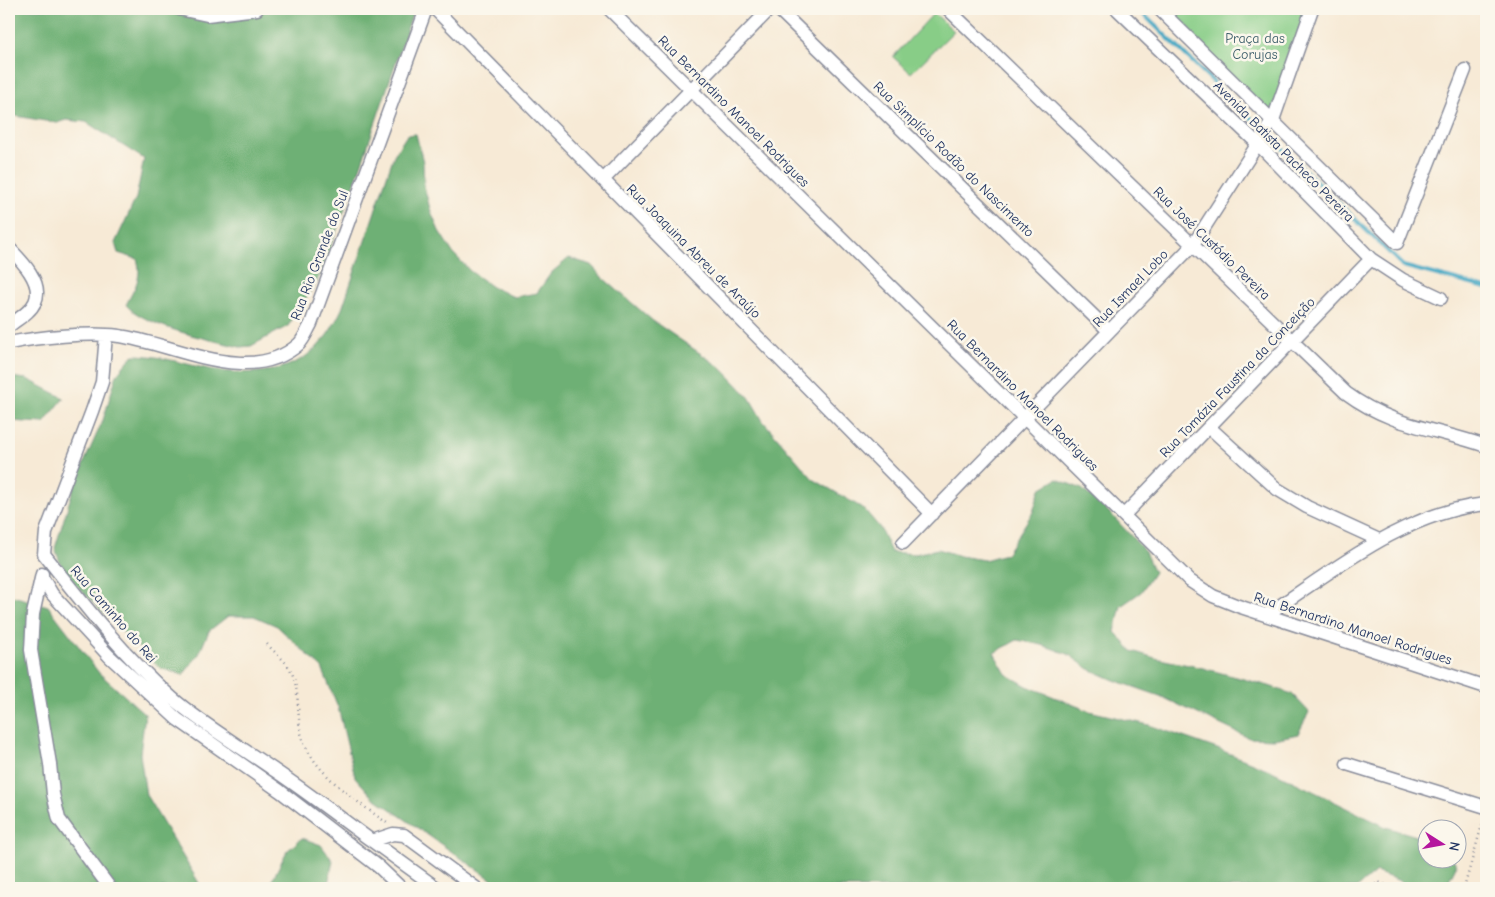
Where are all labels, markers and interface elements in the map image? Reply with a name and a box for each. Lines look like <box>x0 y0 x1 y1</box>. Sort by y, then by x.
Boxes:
park label: Praça das Corujas <box>1225 30 1285 63</box>
street label: Rua Bernardino Manoel Rodrigues <box>654 32 813 191</box>
street label: Avenida Batista Pacheco Pereira <box>1210 77 1358 225</box>
street label: Rua Simplício Rodão do Nascimento <box>870 78 1038 241</box>
street label: Rua Joaquina Abreu de Araújo <box>623 181 764 322</box>
street label: Rua José Custódio Pereira <box>1150 183 1274 304</box>
street label: Rua Rio Grande do Sul <box>287 188 352 323</box>
street label: Rua Ismael Lobo <box>1089 246 1172 331</box>
street label: Rua Tomázia Faustina da Conceição <box>1156 294 1319 461</box>
street label: Rua Bernardino Manoel Rodrigues <box>943 316 1102 475</box>
street label: Rua Caminho do Rei <box>67 562 160 666</box>
street label: Rua Bernardino Manoel Rodrigues <box>1252 588 1454 669</box>
north arrow <box>1418 820 1468 870</box>
text: N <box>1445 840 1463 852</box>

